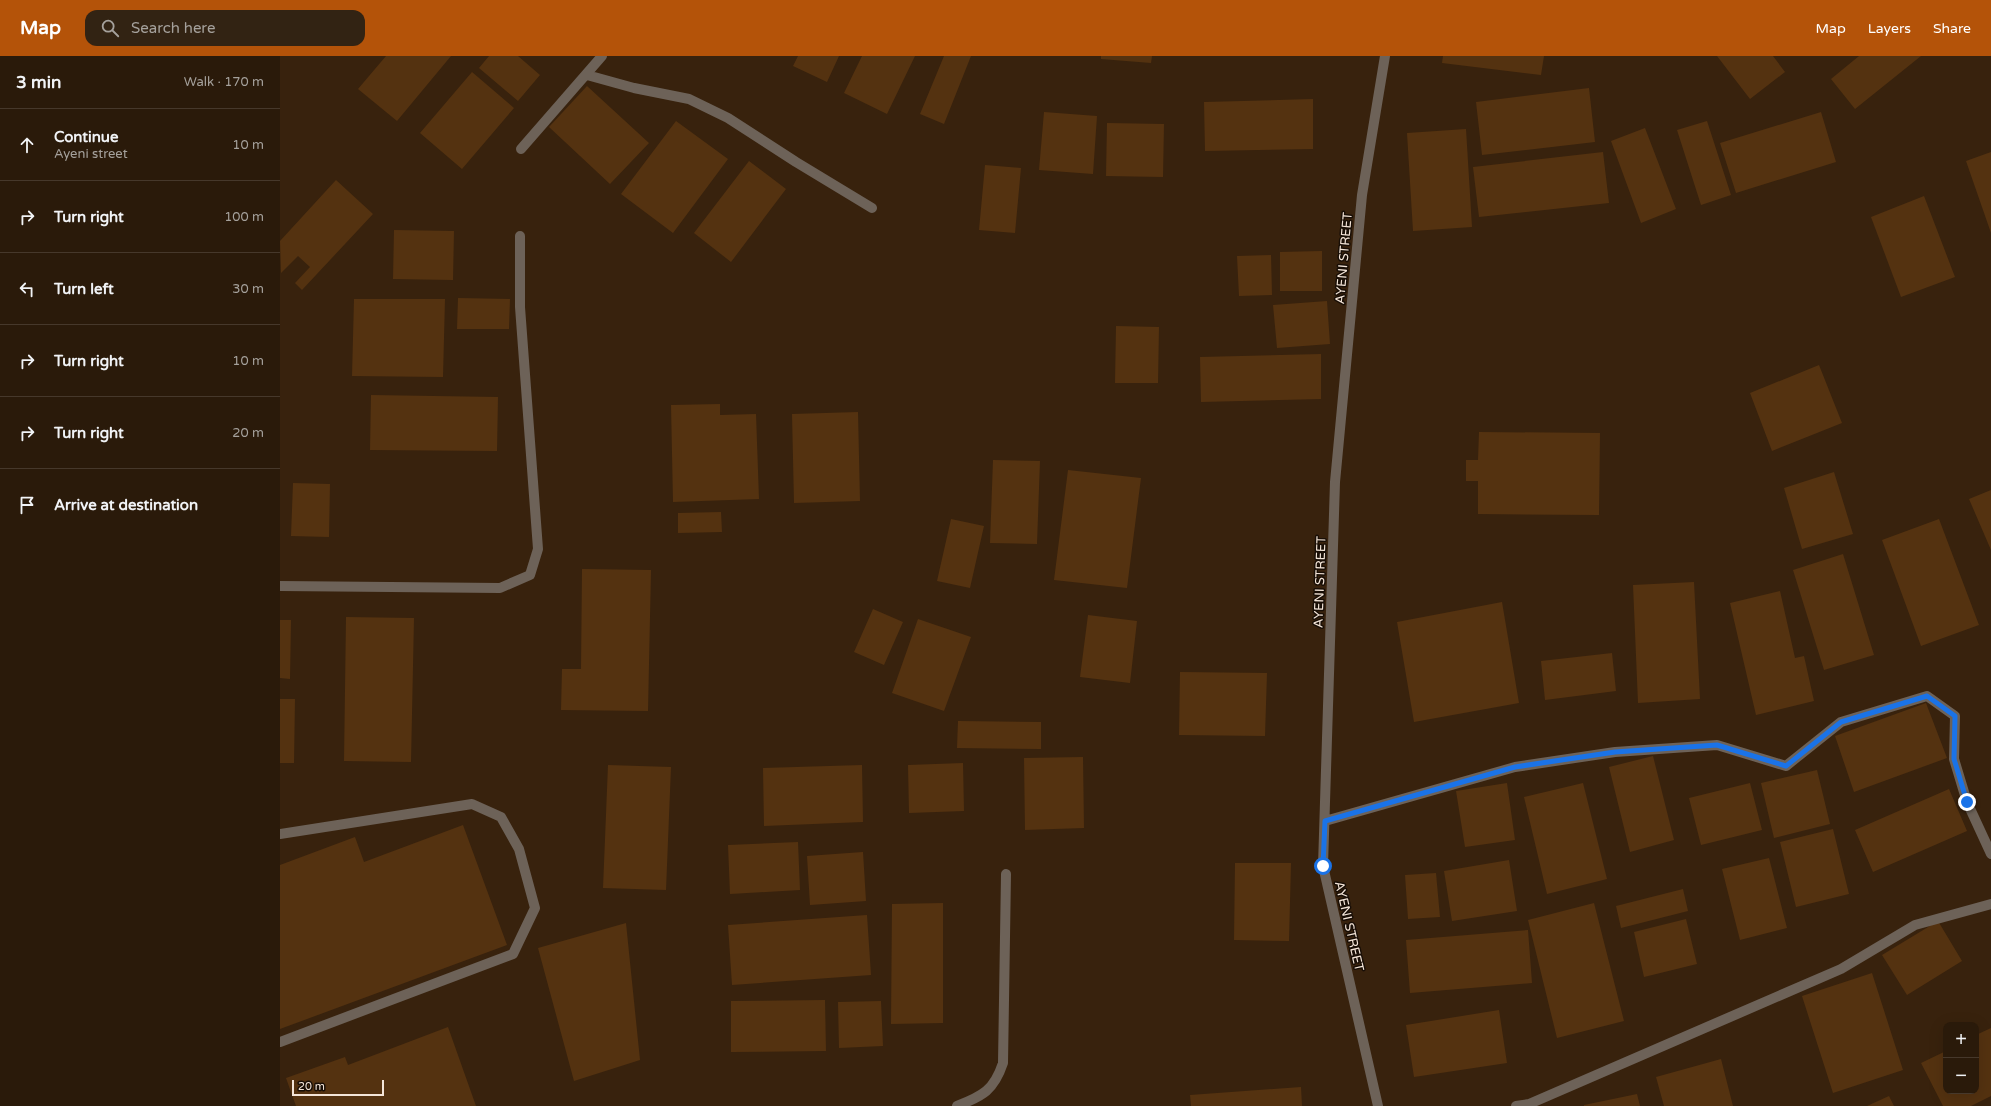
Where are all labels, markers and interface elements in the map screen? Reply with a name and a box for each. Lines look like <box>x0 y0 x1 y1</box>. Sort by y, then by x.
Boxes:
search box <box>85 10 365 46</box>
text: Map <box>20 17 61 39</box>
icon: search <box>99 17 121 39</box>
text: Search here <box>131 19 215 37</box>
text: Map <box>1816 20 1846 37</box>
text: Layers <box>1868 20 1911 37</box>
text: Share <box>1933 20 1971 37</box>
text: 3 min <box>16 72 61 93</box>
text: Walk · 170 m <box>184 74 264 90</box>
text: Continue <box>54 128 118 146</box>
icon: ahead <box>16 134 38 156</box>
text: 10 m <box>232 137 264 153</box>
text: Ayeni street <box>54 146 128 162</box>
icon: right <box>16 206 38 228</box>
text: Turn right <box>54 208 124 226</box>
text: 100 m <box>224 209 264 225</box>
street label: AYENI STREET <box>1332 211 1356 305</box>
icon: left <box>16 278 38 300</box>
text: Turn left <box>54 280 114 298</box>
text: 30 m <box>232 281 264 297</box>
icon: right <box>16 350 38 372</box>
text: Turn right <box>54 352 124 370</box>
text: 10 m <box>232 353 264 369</box>
icon: right <box>16 422 38 444</box>
text: Turn right <box>54 424 124 442</box>
text: 20 m <box>232 425 264 441</box>
icon: arrive <box>16 494 38 516</box>
text: Arrive at destination <box>54 496 198 514</box>
street label: AYENI STREET <box>1310 536 1330 628</box>
route end <box>1958 793 1976 811</box>
route start <box>1314 857 1332 875</box>
street label: AYENI STREET <box>1331 879 1367 973</box>
map controls <box>1943 1022 1979 1094</box>
button: + <box>1943 1022 1979 1058</box>
button: − <box>1943 1058 1979 1094</box>
scale bar <box>292 1078 384 1097</box>
text: 20 m <box>298 1080 325 1093</box>

